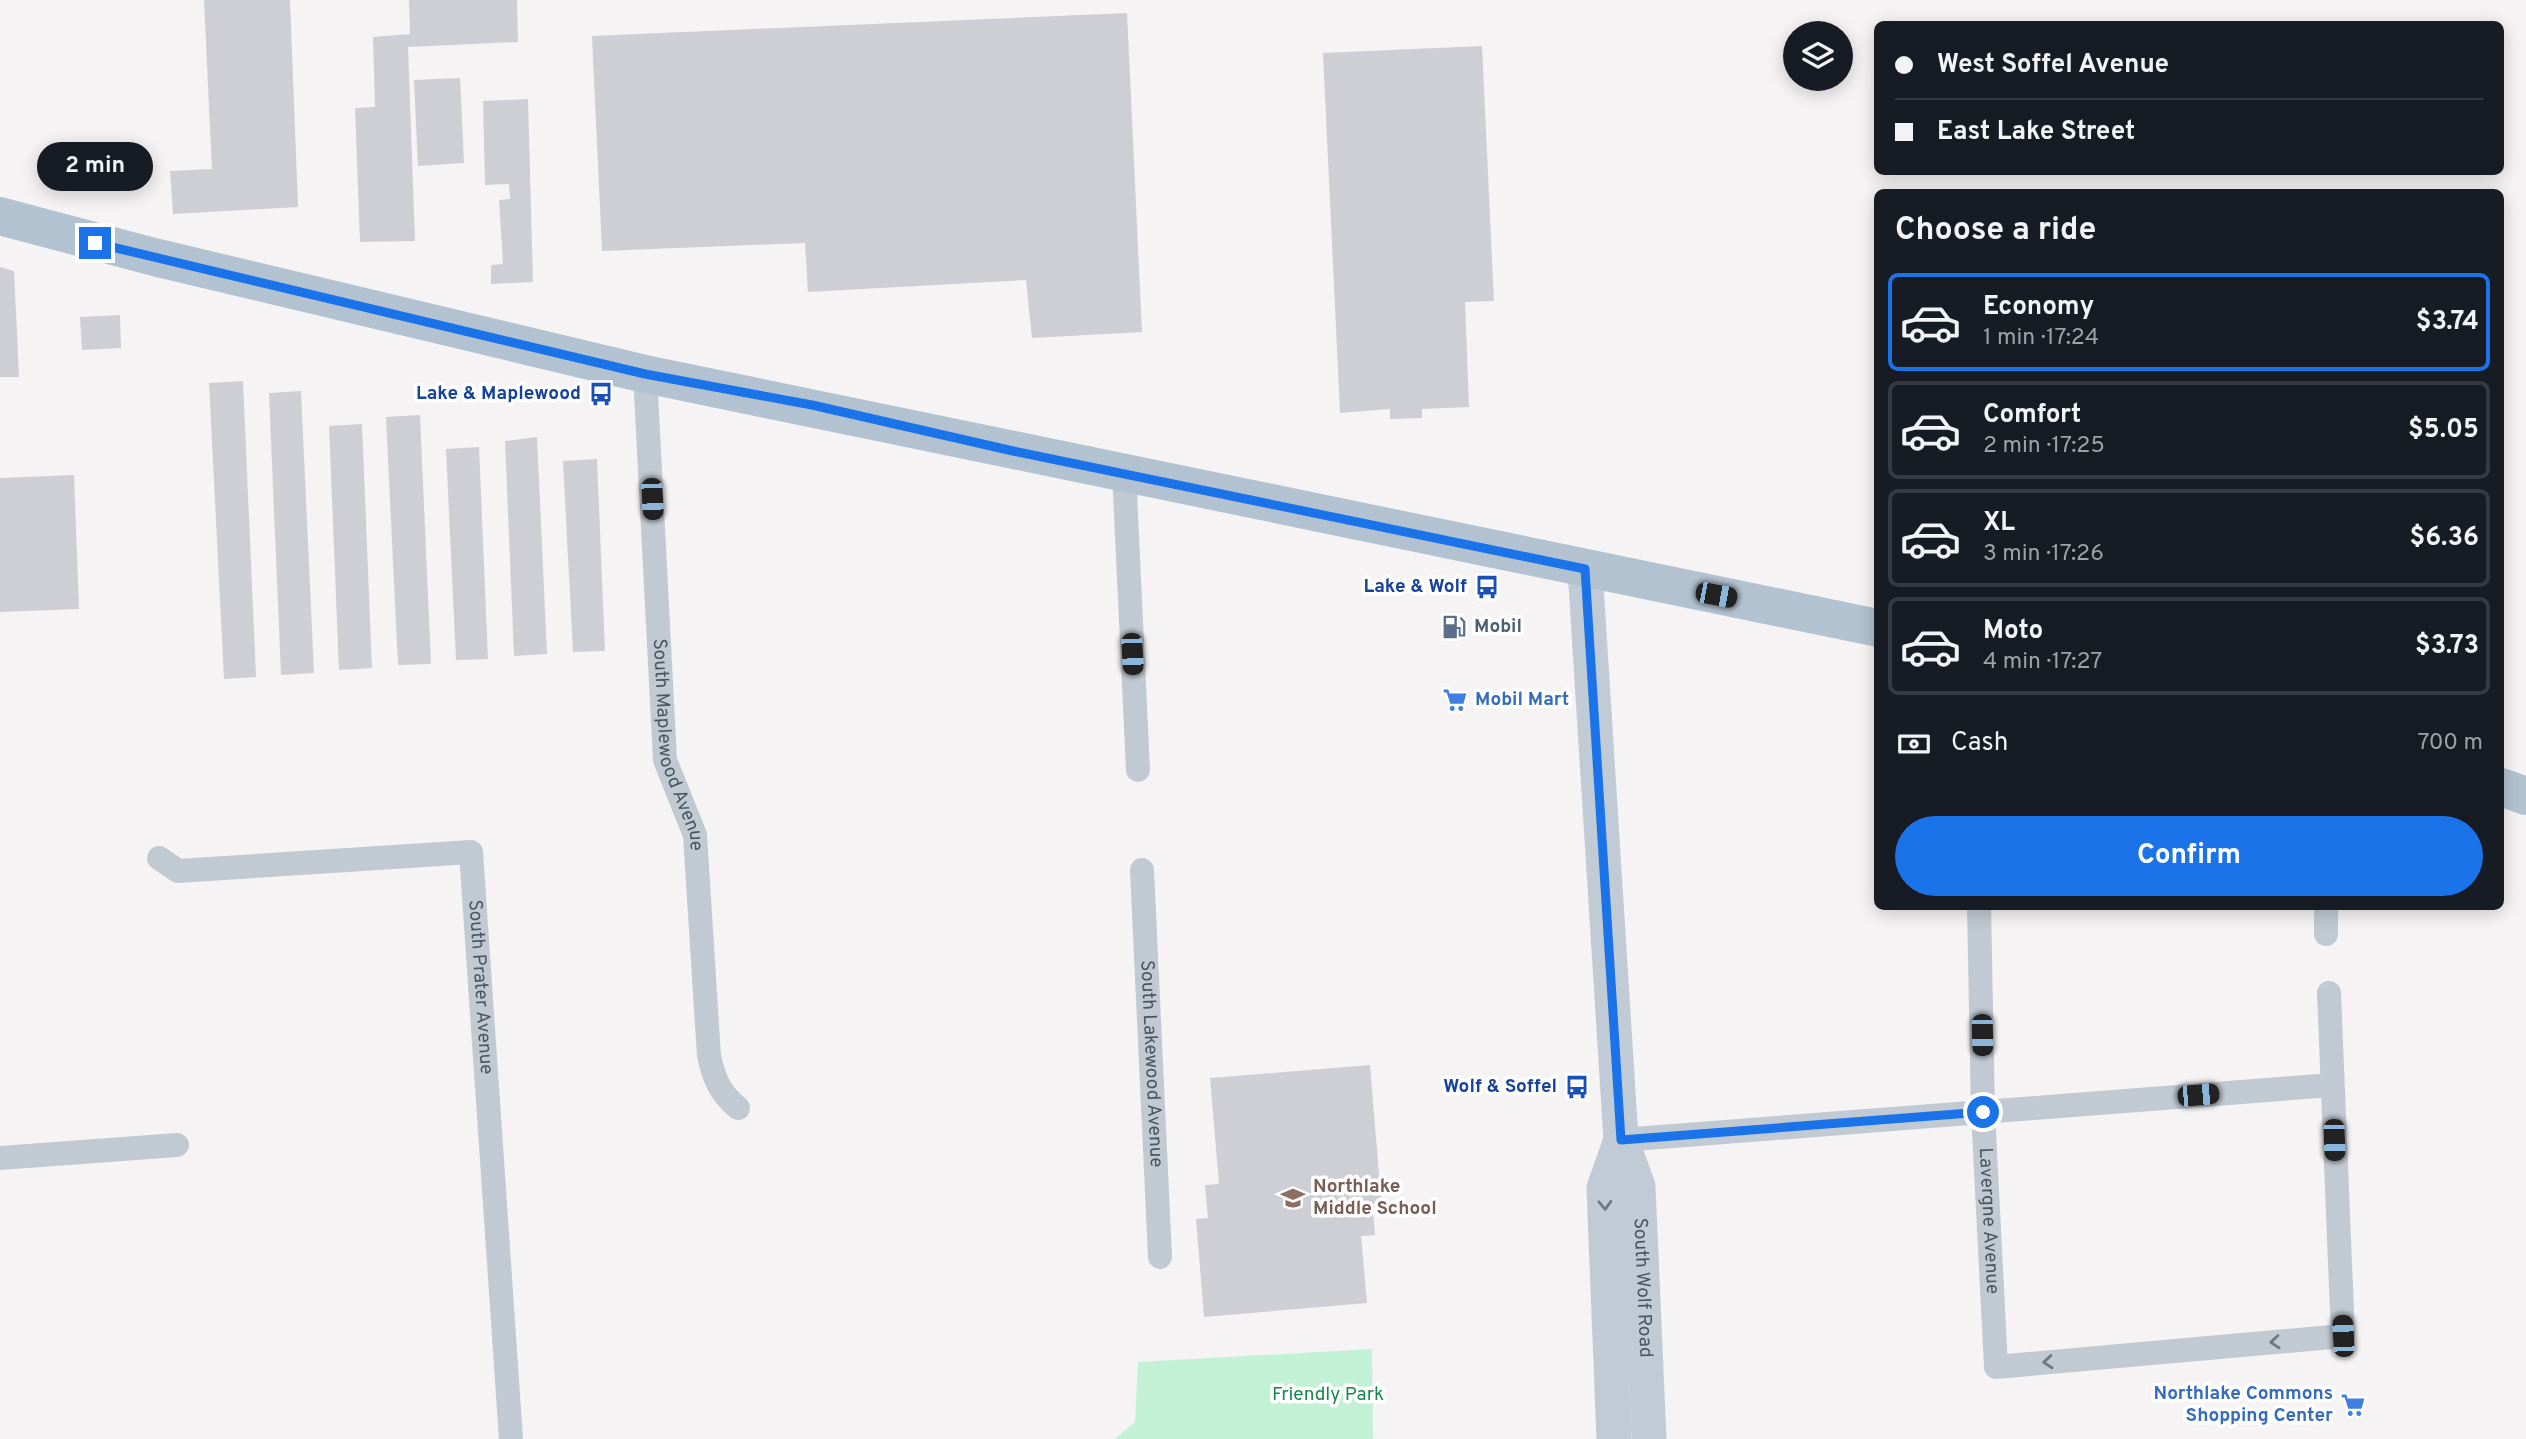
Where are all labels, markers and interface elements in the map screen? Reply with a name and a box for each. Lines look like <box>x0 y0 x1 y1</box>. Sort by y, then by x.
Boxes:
map controls <box>1783 21 1853 91</box>
button: layers <box>1783 21 1853 91</box>
text: West Soffel Avenue <box>1937 49 2169 82</box>
text: East Lake Street <box>1937 116 2135 149</box>
callout: 2 min <box>37 142 153 190</box>
text: 2 min <box>65 152 125 181</box>
text: Choose a ride <box>1895 211 2096 251</box>
route end <box>79 227 111 259</box>
icon: car <box>1899 291 1962 354</box>
text: Economy <box>1983 291 2094 324</box>
text: $3.74 <box>2416 306 2479 339</box>
text: 1 min · 17:24 <box>1983 324 2099 353</box>
bus stop icon: Lake & Maplewood <box>587 380 615 408</box>
place label: Lake & Maplewood <box>416 382 581 406</box>
icon: car <box>1899 399 1962 462</box>
text: Comfort <box>1983 399 2081 432</box>
text: $5.05 <box>2408 414 2479 447</box>
text: 2 min · 17:25 <box>1983 432 2105 461</box>
car <box>641 477 664 521</box>
icon: car <box>1899 507 1962 570</box>
text: XL <box>1983 507 2015 540</box>
text: $6.36 <box>2409 522 2479 555</box>
text: 3 min · 17:26 <box>1983 540 2104 569</box>
bus stop icon: Lake & Wolf <box>1473 573 1501 601</box>
place label: Lake & Wolf <box>1363 575 1467 599</box>
car <box>1694 581 1739 609</box>
fuel station icon: Mobil <box>1440 613 1468 641</box>
place label: Mobil <box>1474 615 1522 639</box>
icon: car <box>1899 615 1962 678</box>
text: Moto <box>1983 615 2043 648</box>
text: $3.73 <box>2415 630 2479 663</box>
car <box>1121 632 1144 676</box>
street label: South Maplewood Avenue <box>647 638 708 852</box>
text: 4 min · 17:27 <box>1983 648 2102 677</box>
supermarket icon: Mobil Mart <box>1441 686 1469 714</box>
place label: Mobil Mart <box>1475 688 1569 712</box>
icon: cash <box>1895 725 1933 763</box>
text: Cash <box>1951 727 2008 760</box>
text: 700 m <box>2417 729 2483 758</box>
button: Confirm <box>1895 816 2483 896</box>
street label: South Prater Avenue <box>462 899 498 1075</box>
street label: South Lakewood Avenue <box>1134 959 1168 1168</box>
car <box>1972 1014 1993 1056</box>
bus stop icon: Wolf & Soffel <box>1563 1073 1591 1101</box>
place label: Wolf & Soffel <box>1443 1075 1557 1099</box>
car <box>2177 1083 2220 1107</box>
route start <box>1967 1096 1999 1128</box>
car <box>2323 1119 2346 1161</box>
street label: Lavergne Avenue <box>1973 1147 2004 1295</box>
place label: Northlake Middle School <box>1313 1175 1437 1221</box>
school or university icon: Northlake Middle School <box>1279 1184 1307 1212</box>
one-way arrow <box>1597 1200 1612 1211</box>
street label: South Wolf Road <box>1627 1217 1657 1358</box>
car <box>2332 1314 2355 1358</box>
one-way arrow <box>2269 1334 2280 1349</box>
one-way arrow <box>2043 1354 2054 1369</box>
place label: Northlake Commons Shopping Center <box>2154 1382 2333 1428</box>
park label: Friendly Park <box>1272 1383 1384 1407</box>
supermarket icon: Northlake Commons Shopping Center <box>2339 1391 2367 1419</box>

